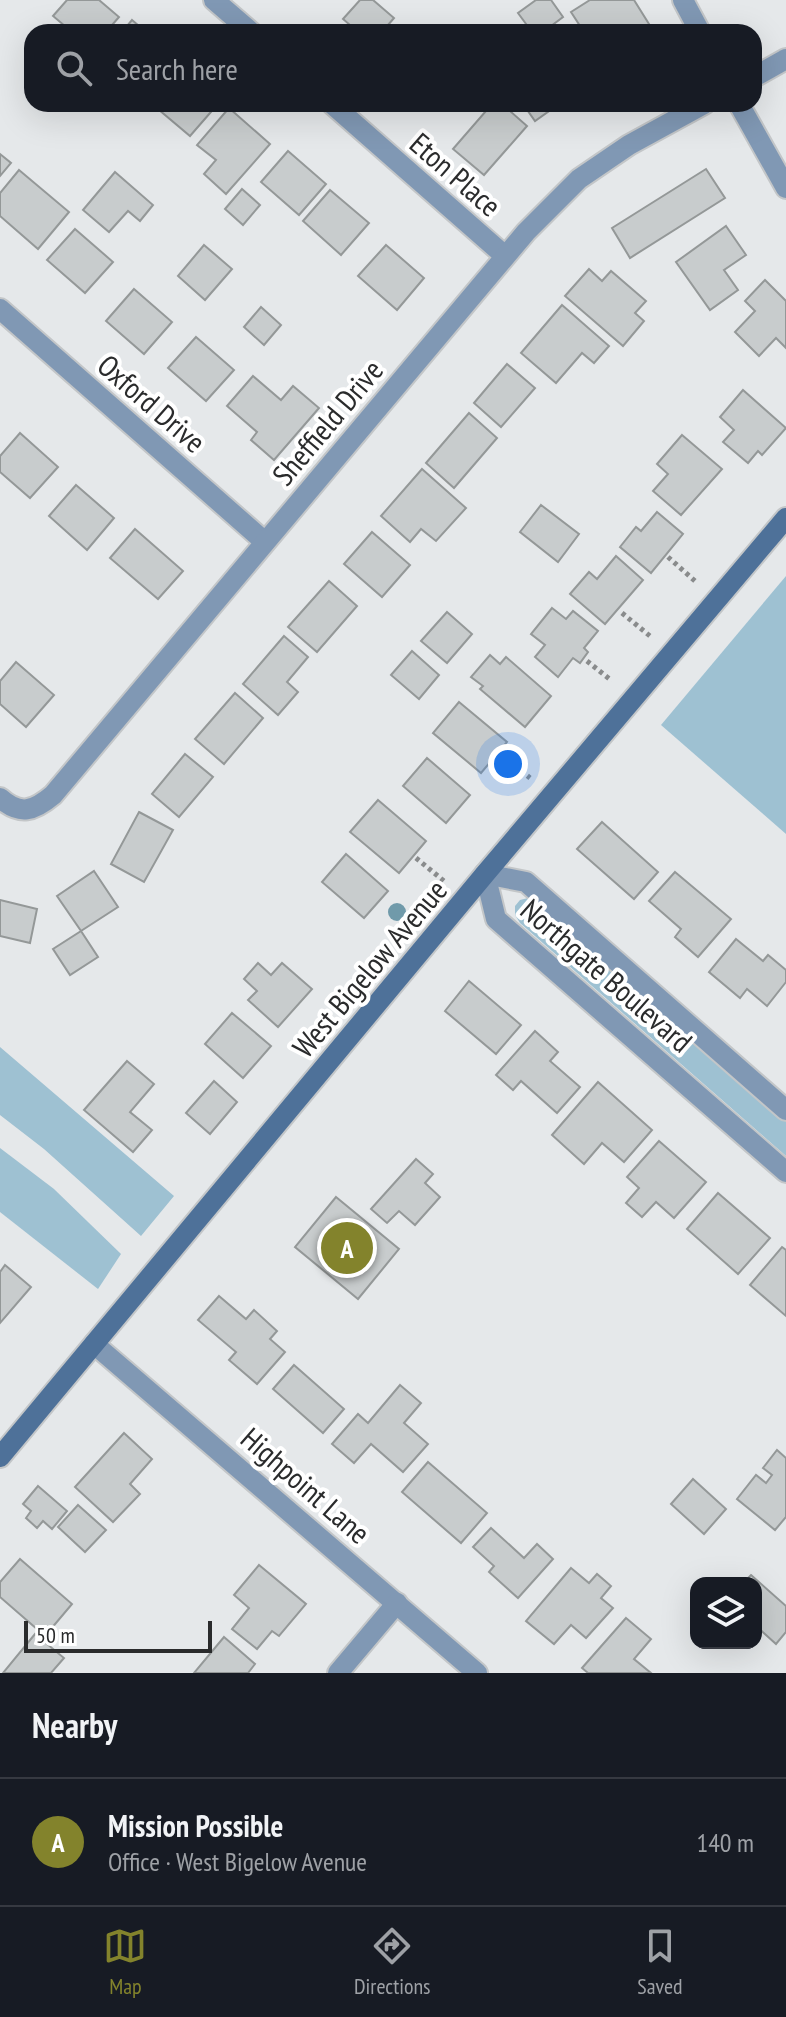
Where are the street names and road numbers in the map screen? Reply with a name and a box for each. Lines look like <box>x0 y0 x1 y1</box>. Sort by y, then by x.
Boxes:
street label: Eton Place <box>402 124 510 224</box>
street label: Oxford Drive <box>90 345 214 461</box>
street label: Sheffield Drive <box>263 351 391 493</box>
street label: West Bigelow Avenue <box>283 871 455 1065</box>
street label: Northgate Boulevard <box>513 890 701 1060</box>
street label: Highpoint Lane <box>233 1418 379 1552</box>

